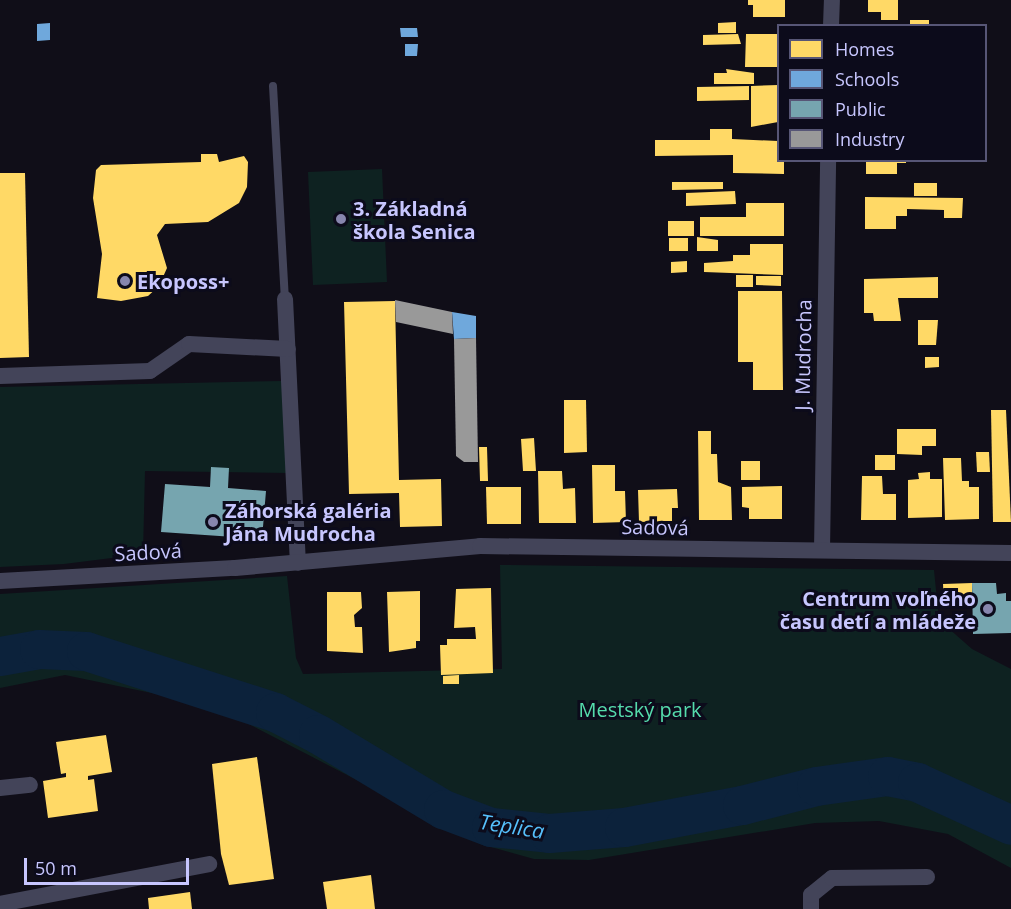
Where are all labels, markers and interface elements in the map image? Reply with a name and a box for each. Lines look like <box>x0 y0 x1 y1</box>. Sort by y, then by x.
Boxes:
legend <box>777 24 987 162</box>
text: Homes <box>835 37 894 61</box>
text: Schools <box>835 67 899 91</box>
text: Public <box>835 97 886 121</box>
text: Industry <box>835 127 905 151</box>
place label: 3. Základná škola Senica <box>353 196 476 243</box>
marker: 3. Základná škola Senica <box>334 212 348 226</box>
place label: Ekoposs+ <box>137 269 229 293</box>
marker: Ekoposs+ <box>118 274 132 288</box>
street label: J. Mudrocha <box>790 299 816 411</box>
place label: Záhorská galéria Jána Mudrocha <box>225 498 391 545</box>
street label: Sadová <box>621 514 689 540</box>
marker: Záhorská galéria Jána Mudrocha <box>206 515 220 529</box>
street label: Sadová <box>114 538 182 566</box>
place label: Centrum voľného času detí a mládeže <box>780 586 976 633</box>
marker: Centrum voľného času detí a mládeže <box>981 602 995 616</box>
park label: Mestský park <box>578 697 702 721</box>
water label: Teplica <box>478 808 546 844</box>
scale bar <box>27 846 192 884</box>
text: 50 m <box>35 856 77 880</box>

